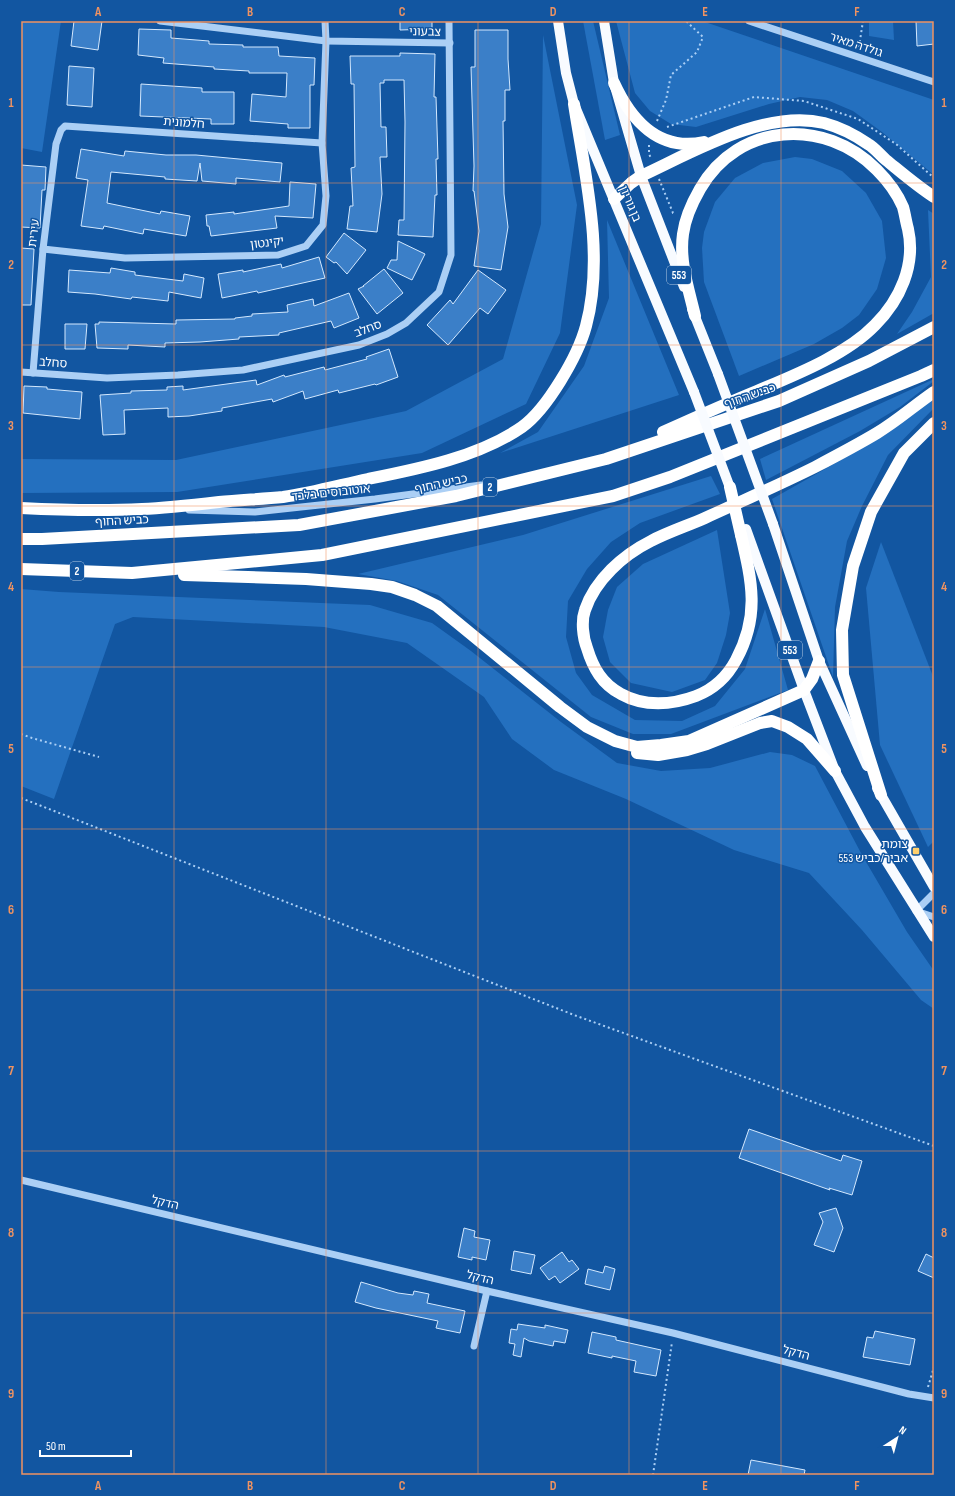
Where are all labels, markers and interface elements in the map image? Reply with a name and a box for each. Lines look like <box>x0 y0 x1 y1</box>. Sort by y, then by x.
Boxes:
text: A <box>94 4 102 20</box>
text: B <box>247 4 253 20</box>
text: C <box>399 4 406 20</box>
text: D <box>550 4 557 20</box>
text: E <box>702 4 708 20</box>
text: F <box>854 4 860 20</box>
street label: צבעוני <box>409 24 441 40</box>
street label: גולדה מאיר <box>828 29 885 61</box>
text: 1 <box>8 95 14 111</box>
text: 1 <box>941 95 947 111</box>
street label: חלמונית <box>163 114 205 132</box>
street label: בן גוריון <box>616 184 644 225</box>
street label: עירית <box>25 218 43 248</box>
street label: יקינטון <box>249 233 285 253</box>
text: 2 <box>8 257 14 273</box>
text: 2 <box>941 257 947 273</box>
road number: 553 <box>667 266 691 284</box>
street label: סחלב <box>352 317 384 341</box>
street label: סחלב <box>38 355 68 371</box>
street label: כביש החוף <box>722 380 778 412</box>
text: 3 <box>8 418 14 434</box>
text: 3 <box>941 418 947 434</box>
street label: כביש החוף <box>413 471 469 497</box>
road number: 2 <box>483 478 497 496</box>
street label: אוטובוסים בלבד <box>291 481 372 505</box>
street label: כביש החוף <box>95 512 149 530</box>
road number: 2 <box>70 562 84 580</box>
text: 4 <box>8 579 14 595</box>
text: 4 <box>941 579 947 595</box>
road number: 553 <box>778 641 802 659</box>
text: 5 <box>8 741 14 757</box>
text: 5 <box>941 741 947 757</box>
place label: צומת אביר/כביש 553 <box>839 837 908 866</box>
marker: צומת אביר/כביש 553 <box>911 846 921 856</box>
text: 6 <box>8 902 14 918</box>
text: 6 <box>941 902 947 918</box>
text: 7 <box>8 1063 14 1079</box>
text: 7 <box>941 1063 947 1079</box>
street label: הדקל <box>150 1193 180 1213</box>
text: 8 <box>8 1225 14 1241</box>
text: 8 <box>941 1225 947 1241</box>
street label: הדקל <box>465 1268 495 1288</box>
street label: הדקל <box>781 1342 811 1364</box>
text: 9 <box>8 1386 14 1402</box>
text: 9 <box>941 1386 947 1402</box>
north arrow <box>877 1418 917 1458</box>
text: N <box>896 1423 909 1437</box>
scale bar <box>40 1432 131 1458</box>
text: 50 m <box>46 1439 66 1454</box>
text: A <box>94 1478 102 1494</box>
text: B <box>247 1478 253 1494</box>
text: C <box>399 1478 406 1494</box>
text: D <box>550 1478 557 1494</box>
text: E <box>702 1478 708 1494</box>
text: F <box>854 1478 860 1494</box>

